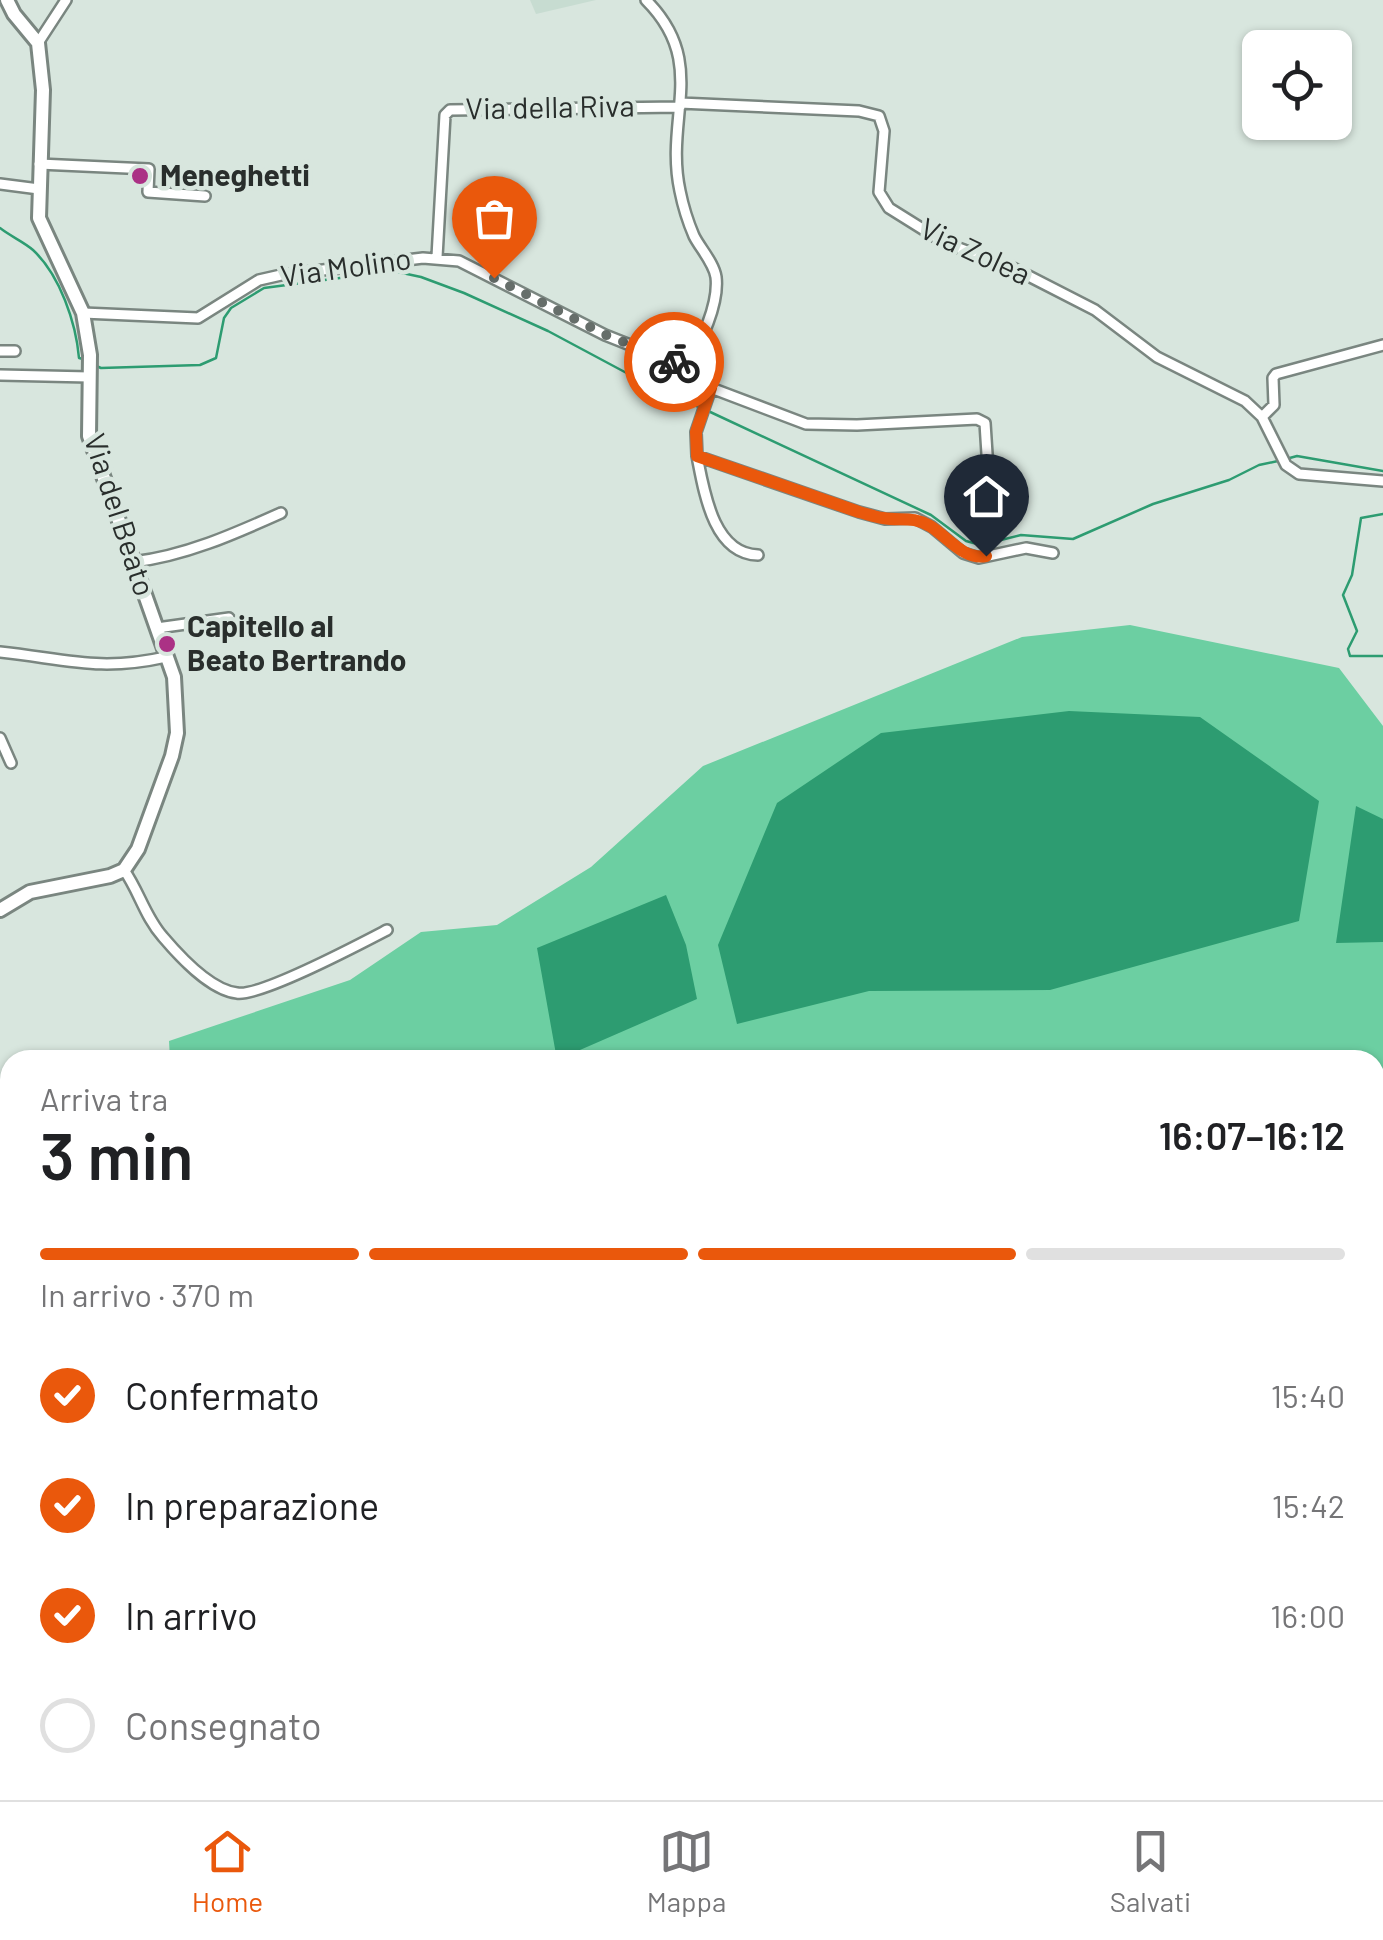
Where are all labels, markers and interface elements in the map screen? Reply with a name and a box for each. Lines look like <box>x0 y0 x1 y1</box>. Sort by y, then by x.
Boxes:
map controls <box>1242 30 1352 140</box>
button: locate <box>1242 30 1352 140</box>
street label: Via della Riva <box>465 87 635 125</box>
place label: Meneghetti <box>160 156 310 192</box>
marker: Meneghetti <box>129 165 151 187</box>
pin <box>452 176 537 279</box>
icon: bag <box>467 191 522 246</box>
street label: Via Zolea <box>915 209 1037 291</box>
street label: Via Molino <box>278 239 413 293</box>
courier <box>624 312 724 412</box>
icon: bike <box>647 335 702 390</box>
street label: Via del Beato <box>78 429 164 600</box>
pin <box>944 454 1029 557</box>
icon: home <box>959 469 1014 524</box>
place label: Capitello al Beato Bertrando <box>187 607 406 677</box>
marker: Capitello al Beato Bertrando <box>156 633 178 655</box>
text: Arriva tra <box>40 1079 168 1117</box>
text: 16:07–16:12 <box>1159 1112 1345 1158</box>
text: 3 min <box>40 1115 193 1193</box>
text: In arrivo · 370 m <box>40 1275 254 1313</box>
icon: check <box>40 1368 95 1423</box>
text: Confermato <box>125 1372 320 1418</box>
text: 15:40 <box>1271 1376 1345 1414</box>
icon: check <box>40 1478 95 1533</box>
text: In preparazione <box>125 1482 379 1528</box>
text: 15:42 <box>1272 1486 1345 1524</box>
icon: check <box>40 1588 95 1643</box>
text: In arrivo <box>125 1592 258 1638</box>
text: 16:00 <box>1270 1596 1345 1634</box>
text: Consegnato <box>125 1702 322 1748</box>
tab: Home <box>192 1824 263 1918</box>
tab: Mappa <box>647 1824 726 1918</box>
tab: Salvati <box>1110 1824 1191 1918</box>

